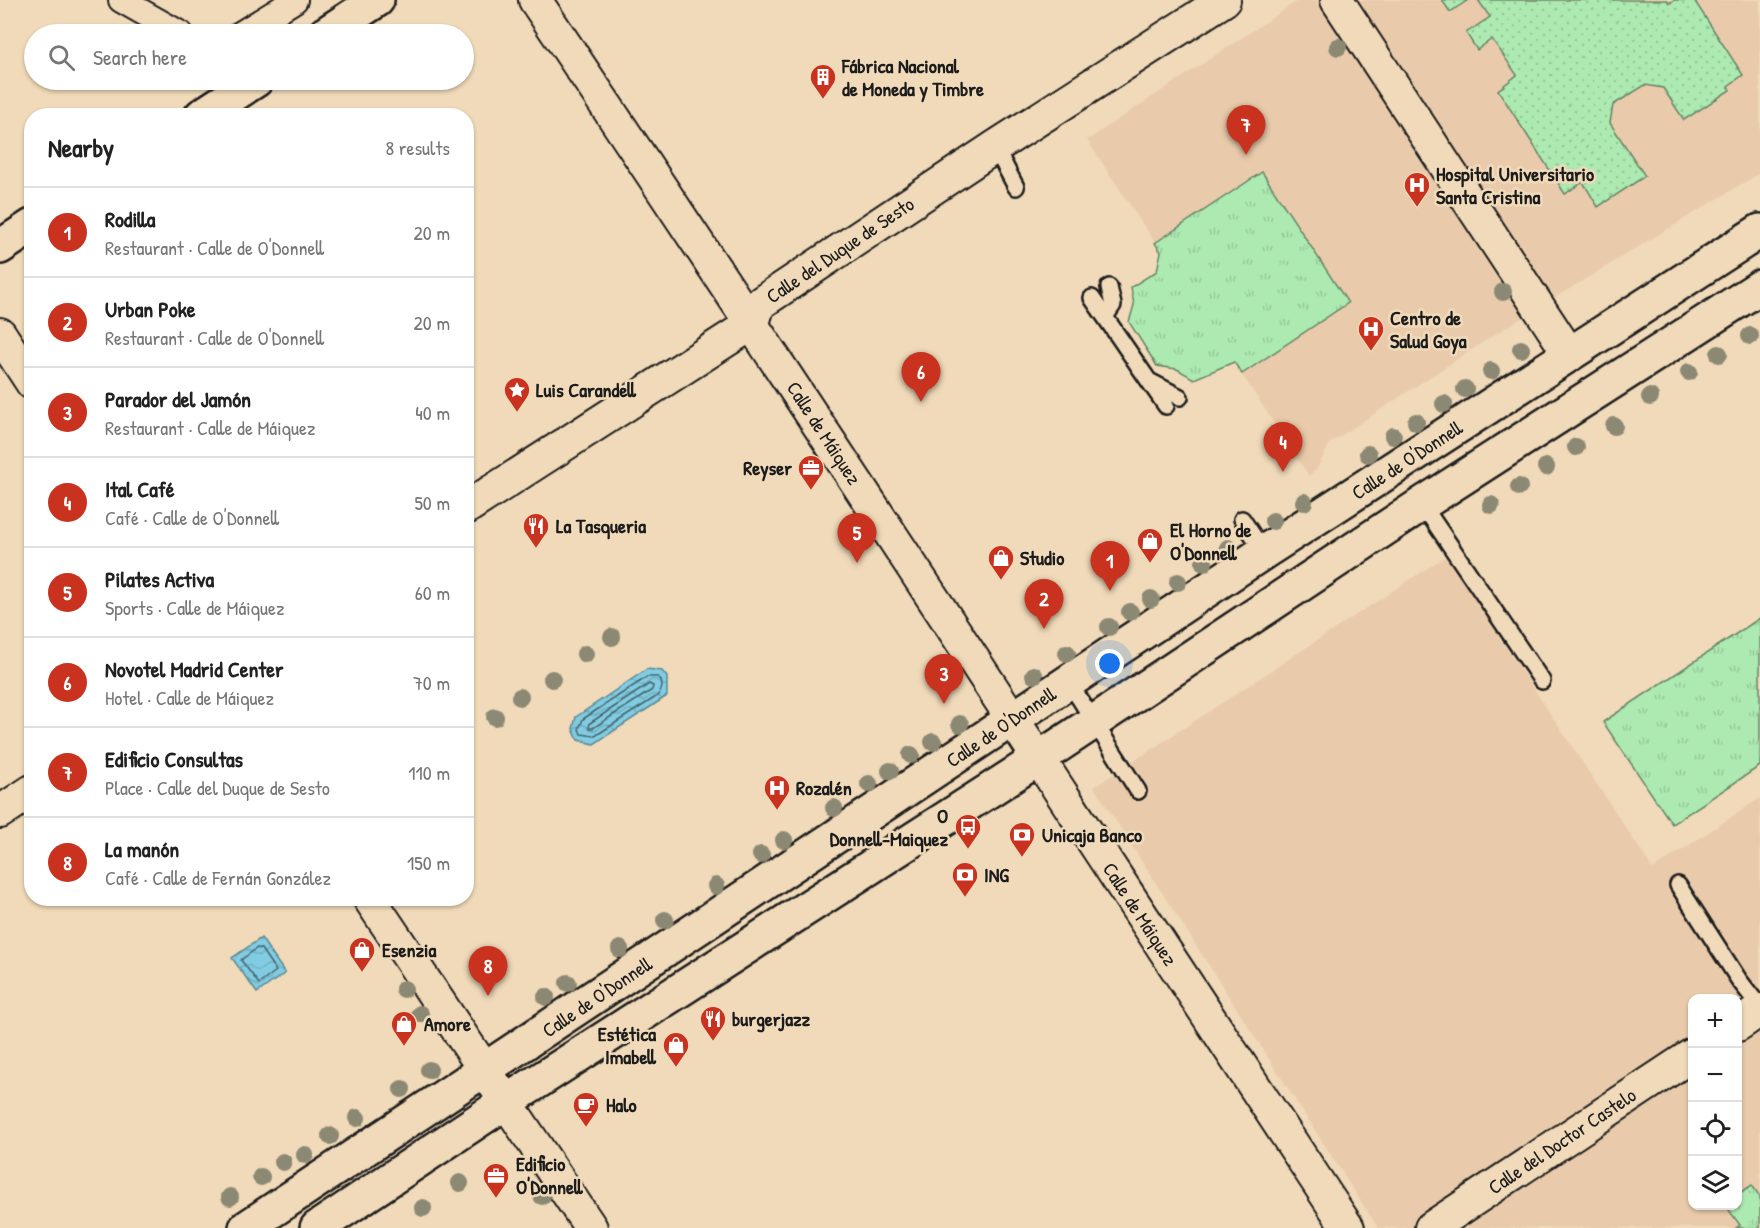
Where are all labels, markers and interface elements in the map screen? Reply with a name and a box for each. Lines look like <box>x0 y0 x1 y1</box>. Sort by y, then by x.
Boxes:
search box <box>24 24 474 90</box>
icon: search <box>45 41 78 74</box>
text: Search here <box>93 42 187 72</box>
place label: Fábrica Nacional de Moneda y Timbre <box>841 52 984 103</box>
building icon: Fábrica Nacional de Moneda y Timbre <box>808 62 838 100</box>
pin: 7 <box>1226 106 1266 155</box>
text: Nearby <box>48 130 114 165</box>
text: 8 results <box>385 134 450 161</box>
place label: Hospital Universitario Santa Cristina <box>1436 160 1594 210</box>
hospital icon: Hospital Universitario Santa Cristina <box>1402 170 1432 208</box>
street label: Calle del Duque de Sesto <box>760 190 919 309</box>
text: Rodilla <box>105 204 155 234</box>
text: 1 <box>64 219 71 246</box>
text: 20 m <box>413 219 450 246</box>
text: Restaurant · Calle de O'Donnell <box>105 234 324 261</box>
text: Urban Poke <box>105 294 196 324</box>
place label: Centro de Salud Goya <box>1390 304 1467 355</box>
text: 2 <box>63 309 72 336</box>
text: 20 m <box>413 309 450 336</box>
hospital icon: Centro de Salud Goya <box>1356 314 1386 352</box>
text: Restaurant · Calle de O'Donnell <box>105 324 324 351</box>
pin: 6 <box>902 352 940 402</box>
place icon: Luis Carandell <box>502 375 532 413</box>
place label: Luis Carandell <box>536 376 637 403</box>
street label: Calle de Máiquez <box>781 376 868 490</box>
text: Parador del Jamón <box>105 384 251 414</box>
text: 3 <box>63 399 72 426</box>
text: 40 m <box>415 399 450 426</box>
street label: Calle de O'Donnell <box>1346 413 1468 505</box>
text: Restaurant · Calle de Máiquez <box>105 414 315 441</box>
pin: 4 <box>1264 422 1302 472</box>
office icon: Reyser <box>796 453 826 491</box>
place label: Reyser <box>743 454 792 482</box>
text: Ital Café <box>105 474 175 504</box>
text: 4 <box>64 489 71 516</box>
text: 50 m <box>414 489 450 516</box>
text: Café · Calle de O'Donnell <box>105 504 279 531</box>
restaurant icon: La Tasqueria <box>521 511 551 549</box>
place label: La Tasqueria <box>556 512 646 540</box>
pin: 5 <box>838 514 876 563</box>
place label: El Horno de O'Donnell <box>1170 516 1251 566</box>
shop icon: El Horno de O'Donnell <box>1135 526 1165 564</box>
pin: 1 <box>1090 542 1130 591</box>
shop icon: Studio <box>986 543 1016 581</box>
place label: Studio <box>1020 544 1064 571</box>
text: Pilates Activa <box>105 564 214 594</box>
text: 5 <box>63 579 72 606</box>
text: 60 m <box>415 579 450 606</box>
pin: 2 <box>1024 580 1064 629</box>
text: Sports · Calle de Máiquez <box>105 594 285 621</box>
your location <box>1095 649 1124 678</box>
text: Novotel Madrid Center <box>105 654 283 684</box>
pin: 3 <box>924 654 964 704</box>
text: 6 <box>64 669 71 696</box>
text: 70 m <box>413 669 450 696</box>
street label: Calle de O'Donnell <box>941 680 1061 773</box>
text: Hotel · Calle de Máiquez <box>105 684 274 711</box>
text: Edificio Consultas <box>105 744 243 774</box>
text: 7 <box>63 759 72 786</box>
text: 110 m <box>408 759 450 786</box>
hospital icon: Rozalén <box>762 773 792 811</box>
text: Place · Calle del Duque de Sesto <box>105 774 330 801</box>
place label: Rozalén <box>796 774 852 801</box>
place label: O Donnell-Maiquez <box>830 802 948 853</box>
bus stop icon: O Donnell-Maiquez <box>953 812 983 850</box>
bank icon: Unicaja Banco <box>1007 820 1037 858</box>
place label: Unicaja Banco <box>1042 821 1142 848</box>
text: La manón <box>105 834 179 864</box>
text: 8 <box>63 849 72 876</box>
text: 150 m <box>407 849 450 876</box>
street label: Calle de Máiquez <box>1097 857 1184 971</box>
bank icon: ING <box>950 860 980 898</box>
place label: ING <box>984 861 1009 888</box>
text: Café · Calle de Fernán González <box>105 864 331 891</box>
shop icon: Esenzia <box>347 935 377 973</box>
place label: Esenzia <box>382 936 437 963</box>
pin: 8 <box>468 946 508 996</box>
street label: Calle de O'Donnell <box>537 950 657 1043</box>
map controls <box>1688 994 1742 1210</box>
button: + <box>1688 994 1742 1048</box>
restaurant icon: burgerjazz <box>698 1004 728 1042</box>
place label: burgerjazz <box>732 1005 811 1033</box>
shop icon: Amore <box>389 1009 419 1047</box>
place label: Amore <box>424 1010 471 1037</box>
place label: Estética Imabell <box>598 1020 657 1070</box>
shop icon: Estética Imabell <box>661 1030 691 1068</box>
button: − <box>1688 1048 1742 1102</box>
street label: Calle del Doctor Castelo <box>1482 1081 1641 1200</box>
cafe icon: Halo <box>571 1090 601 1128</box>
place label: Halo <box>606 1091 637 1118</box>
button: locate <box>1688 1102 1742 1156</box>
place label: Edificio O'Donnell <box>516 1150 584 1200</box>
button: layers <box>1688 1156 1742 1210</box>
office icon: Edificio O'Donnell <box>481 1161 511 1199</box>

